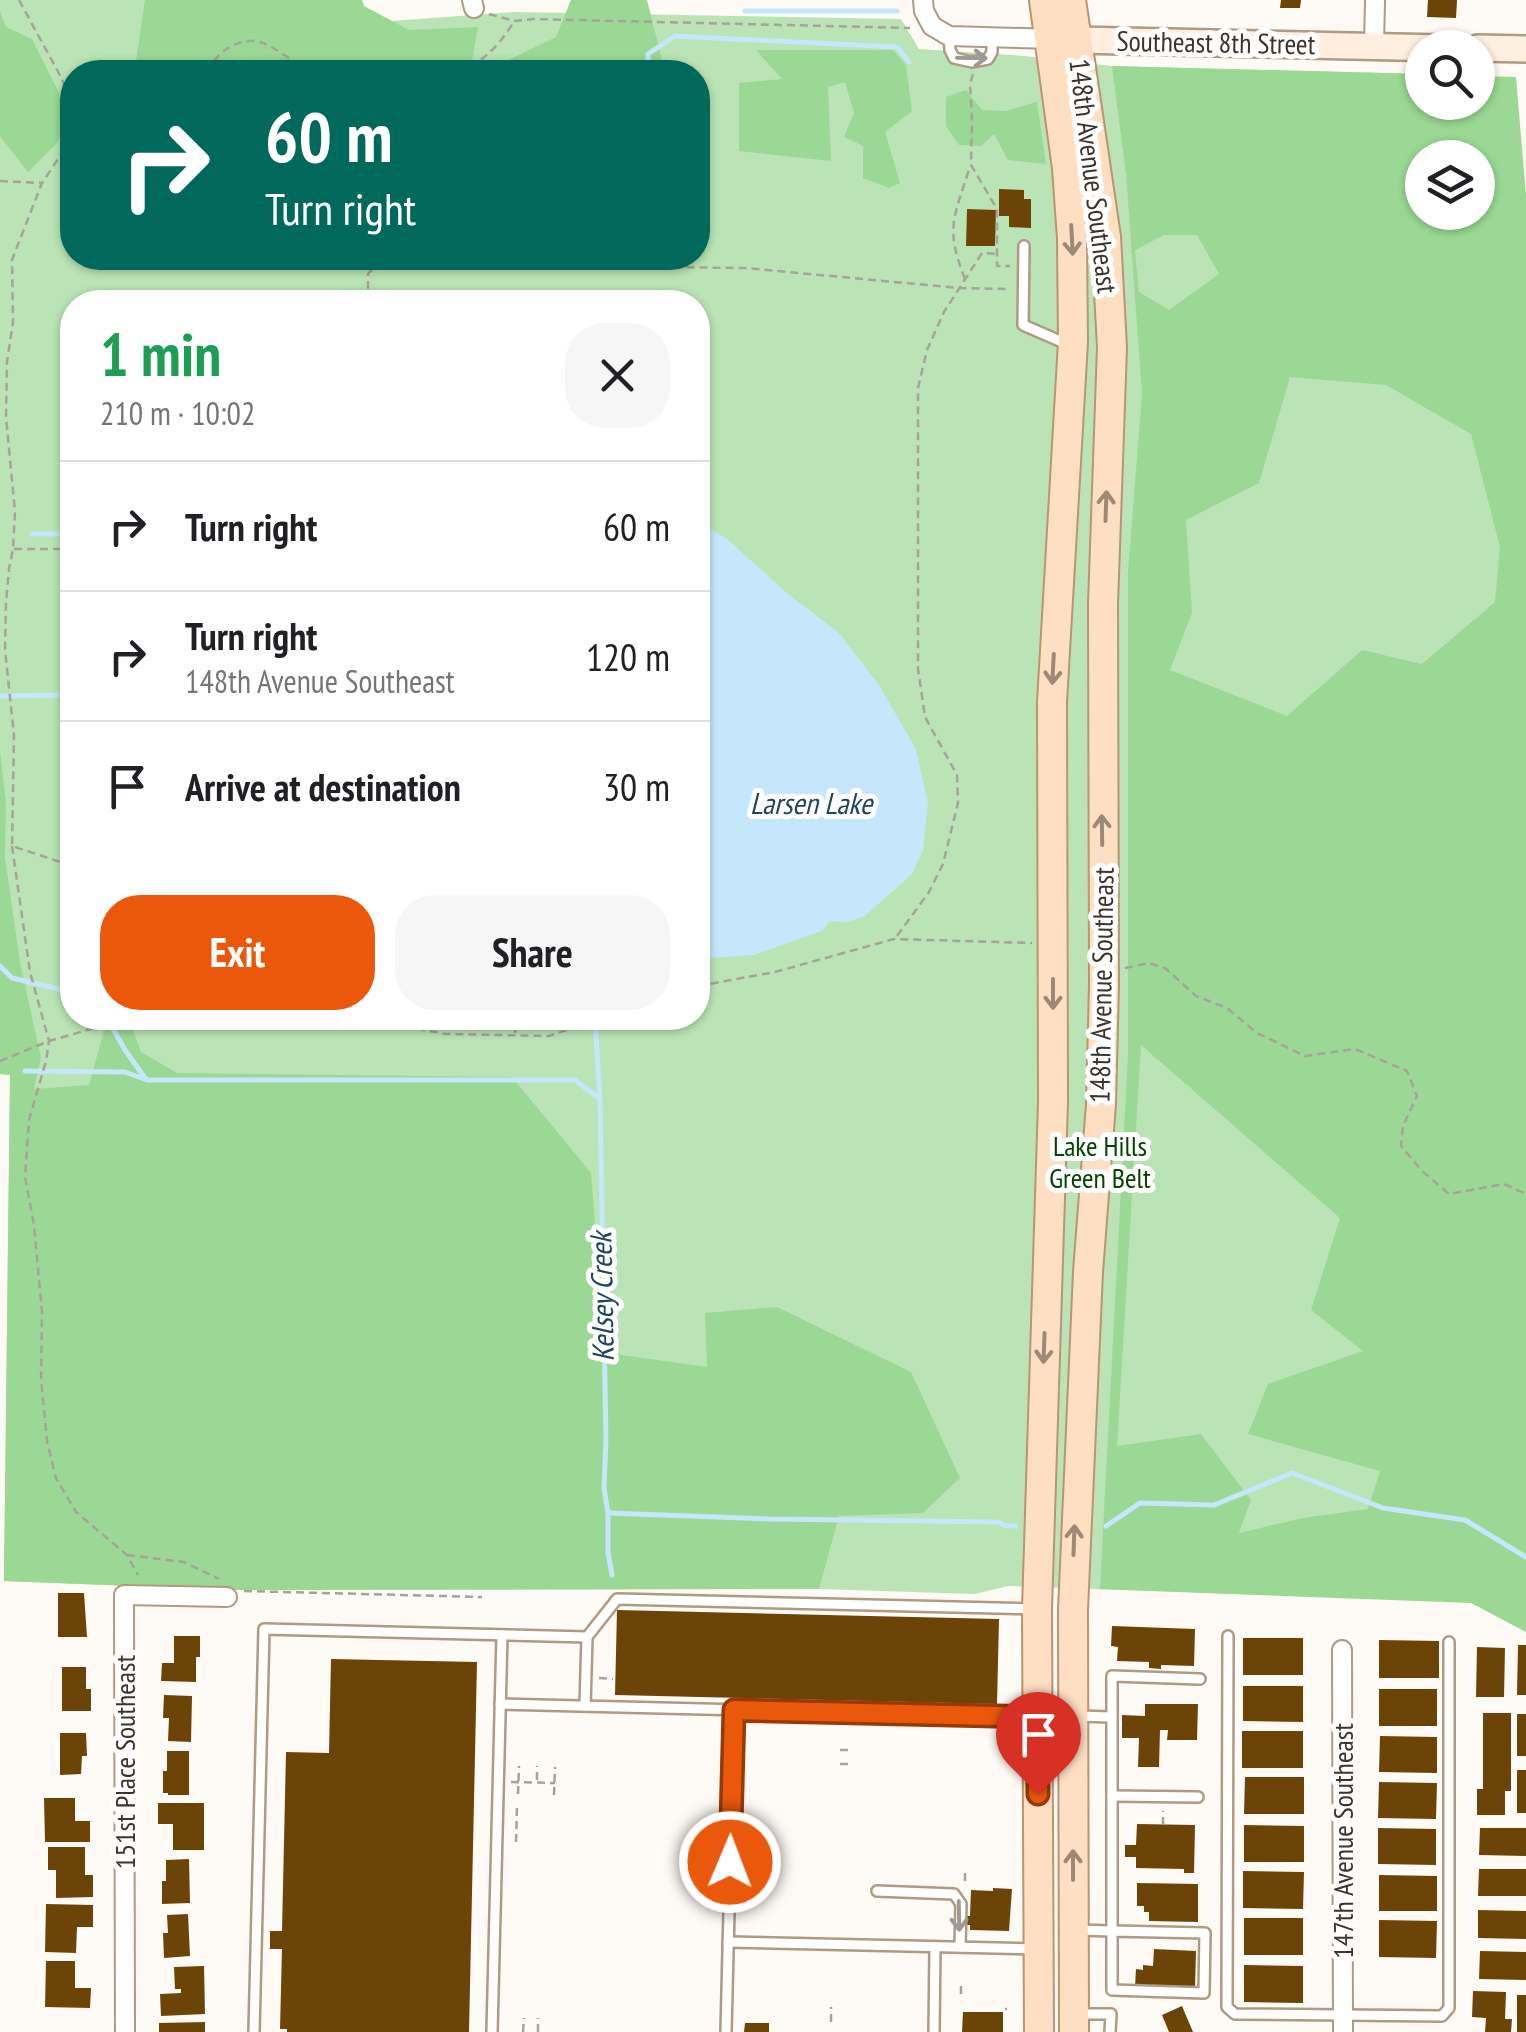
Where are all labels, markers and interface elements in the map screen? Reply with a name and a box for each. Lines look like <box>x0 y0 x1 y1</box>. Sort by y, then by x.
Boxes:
street label: Southeast 8th Street <box>1116 22 1316 62</box>
map controls <box>1405 30 1495 230</box>
button: search <box>1405 30 1495 120</box>
one-way arrow <box>955 49 988 68</box>
street label: 148th Avenue Southeast <box>1061 57 1127 296</box>
text: 60 m <box>265 91 393 181</box>
icon: right <box>100 100 230 230</box>
button: layers <box>1405 140 1495 230</box>
text: Turn right <box>265 179 416 237</box>
one-way arrow <box>1063 223 1082 256</box>
text: 1 min <box>100 315 221 393</box>
button: close <box>565 323 670 428</box>
text: 210 m · 10:02 <box>100 392 255 434</box>
one-way arrow <box>1097 491 1116 523</box>
icon: right <box>100 499 155 554</box>
text: Turn right <box>185 502 317 551</box>
text: 60 m <box>603 502 670 551</box>
text: Turn right <box>185 611 317 660</box>
icon: right <box>100 629 155 684</box>
text: 120 m <box>586 632 670 681</box>
one-way arrow <box>1043 653 1062 685</box>
text: 148th Avenue Southeast <box>185 660 455 702</box>
icon: arrive <box>100 759 155 814</box>
text: Arrive at destination <box>185 762 461 811</box>
text: 30 m <box>603 762 670 811</box>
water label: Larsen Lake <box>750 783 874 822</box>
one-way arrow <box>1092 815 1112 848</box>
street label: 148th Avenue Southeast <box>1080 866 1122 1103</box>
button: Exit <box>100 895 375 1010</box>
button: Share <box>395 895 670 1010</box>
one-way arrow <box>1044 978 1062 1010</box>
park label: Lake Hills Green Belt <box>1049 1127 1151 1196</box>
water label: Kelsey Creek <box>580 1229 622 1362</box>
one-way arrow <box>1035 1331 1054 1363</box>
one-way arrow <box>1065 1524 1084 1556</box>
street label: 151st Place Southeast <box>106 1654 143 1869</box>
pin <box>996 1692 1081 1795</box>
icon: arrive <box>1011 1707 1066 1762</box>
street label: 147th Avenue Southeast <box>1324 1723 1361 1959</box>
position arrow <box>678 1810 782 1914</box>
one-way arrow <box>1064 1849 1082 1882</box>
one-way arrow <box>950 1900 969 1932</box>

